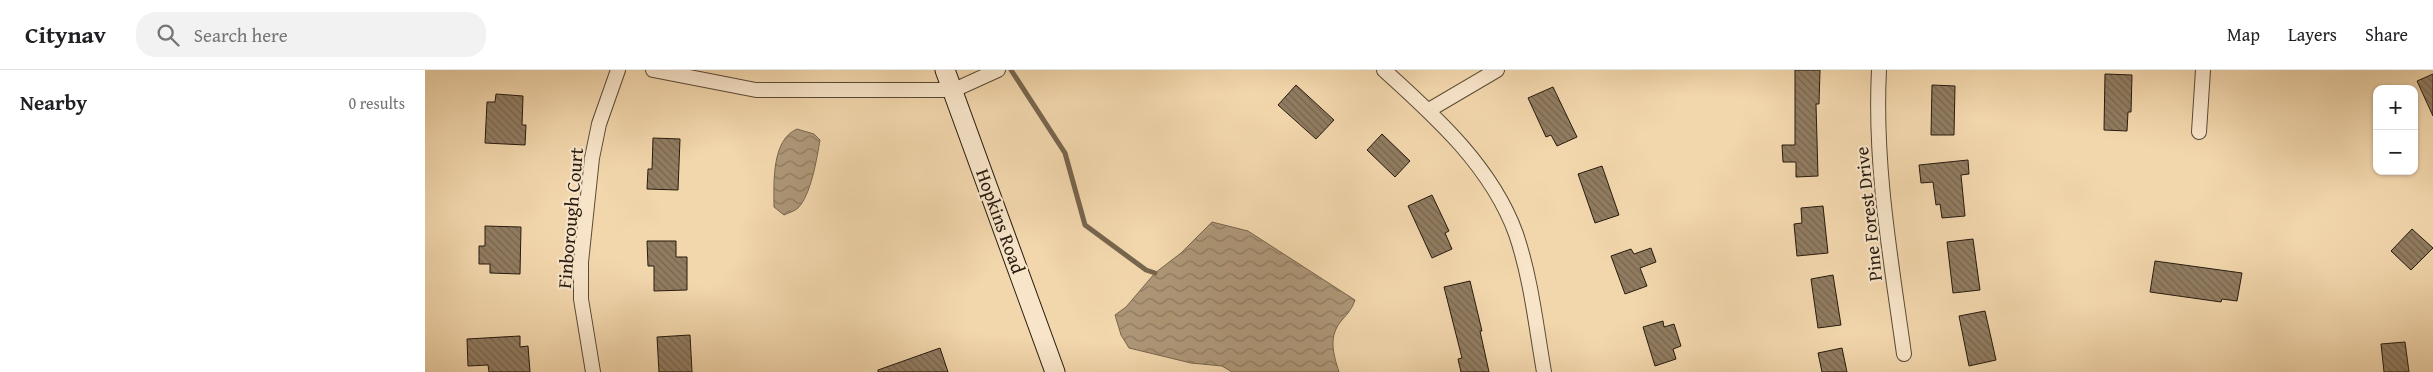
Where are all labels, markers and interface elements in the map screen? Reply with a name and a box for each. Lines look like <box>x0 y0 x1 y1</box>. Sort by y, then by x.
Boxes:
search box <box>136 12 486 57</box>
text: Citynav <box>25 17 106 52</box>
icon: search <box>154 21 182 49</box>
text: Search here <box>194 21 288 49</box>
text: Map <box>2227 21 2260 48</box>
text: Layers <box>2288 21 2337 48</box>
text: Share <box>2365 21 2408 48</box>
map controls <box>2373 85 2418 175</box>
button: + <box>2373 85 2418 130</box>
text: Nearby <box>20 87 87 118</box>
text: 0 results <box>348 91 405 115</box>
button: − <box>2373 130 2418 175</box>
street label: Pine Forest Drive <box>1847 145 1889 283</box>
street label: Finborough Court <box>550 146 590 290</box>
street label: Hopkins Road <box>969 165 1033 278</box>

